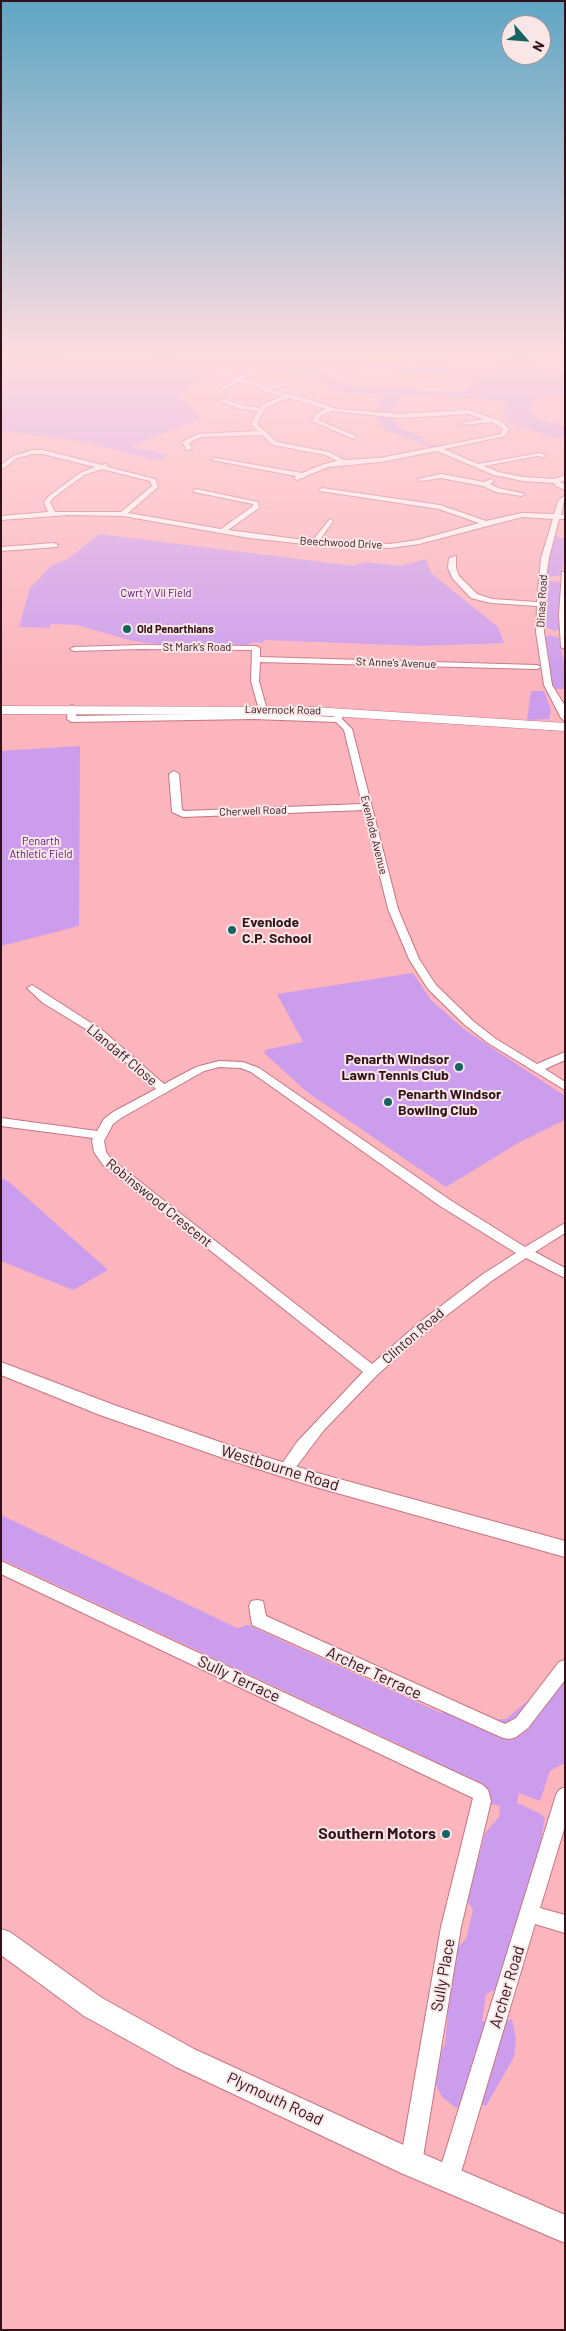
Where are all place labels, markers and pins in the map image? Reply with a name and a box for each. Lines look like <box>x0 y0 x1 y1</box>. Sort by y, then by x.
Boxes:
place label: Old Penarthians <box>137 622 214 636</box>
marker: Old Penarthians <box>121 623 133 635</box>
place label: Evenlode C.P. School <box>242 914 311 946</box>
marker: Evenlode C.P. School <box>226 924 238 936</box>
place label: Penarth Windsor Lawn Tennis Club <box>342 1051 449 1084</box>
marker: Penarth Windsor Lawn Tennis Club <box>453 1061 465 1073</box>
place label: Penarth Windsor Bowling Club <box>398 1086 501 1118</box>
marker: Penarth Windsor Bowling Club <box>382 1096 394 1108</box>
place label: Southern Motors <box>318 1824 436 1844</box>
marker: Southern Motors <box>440 1828 452 1840</box>

